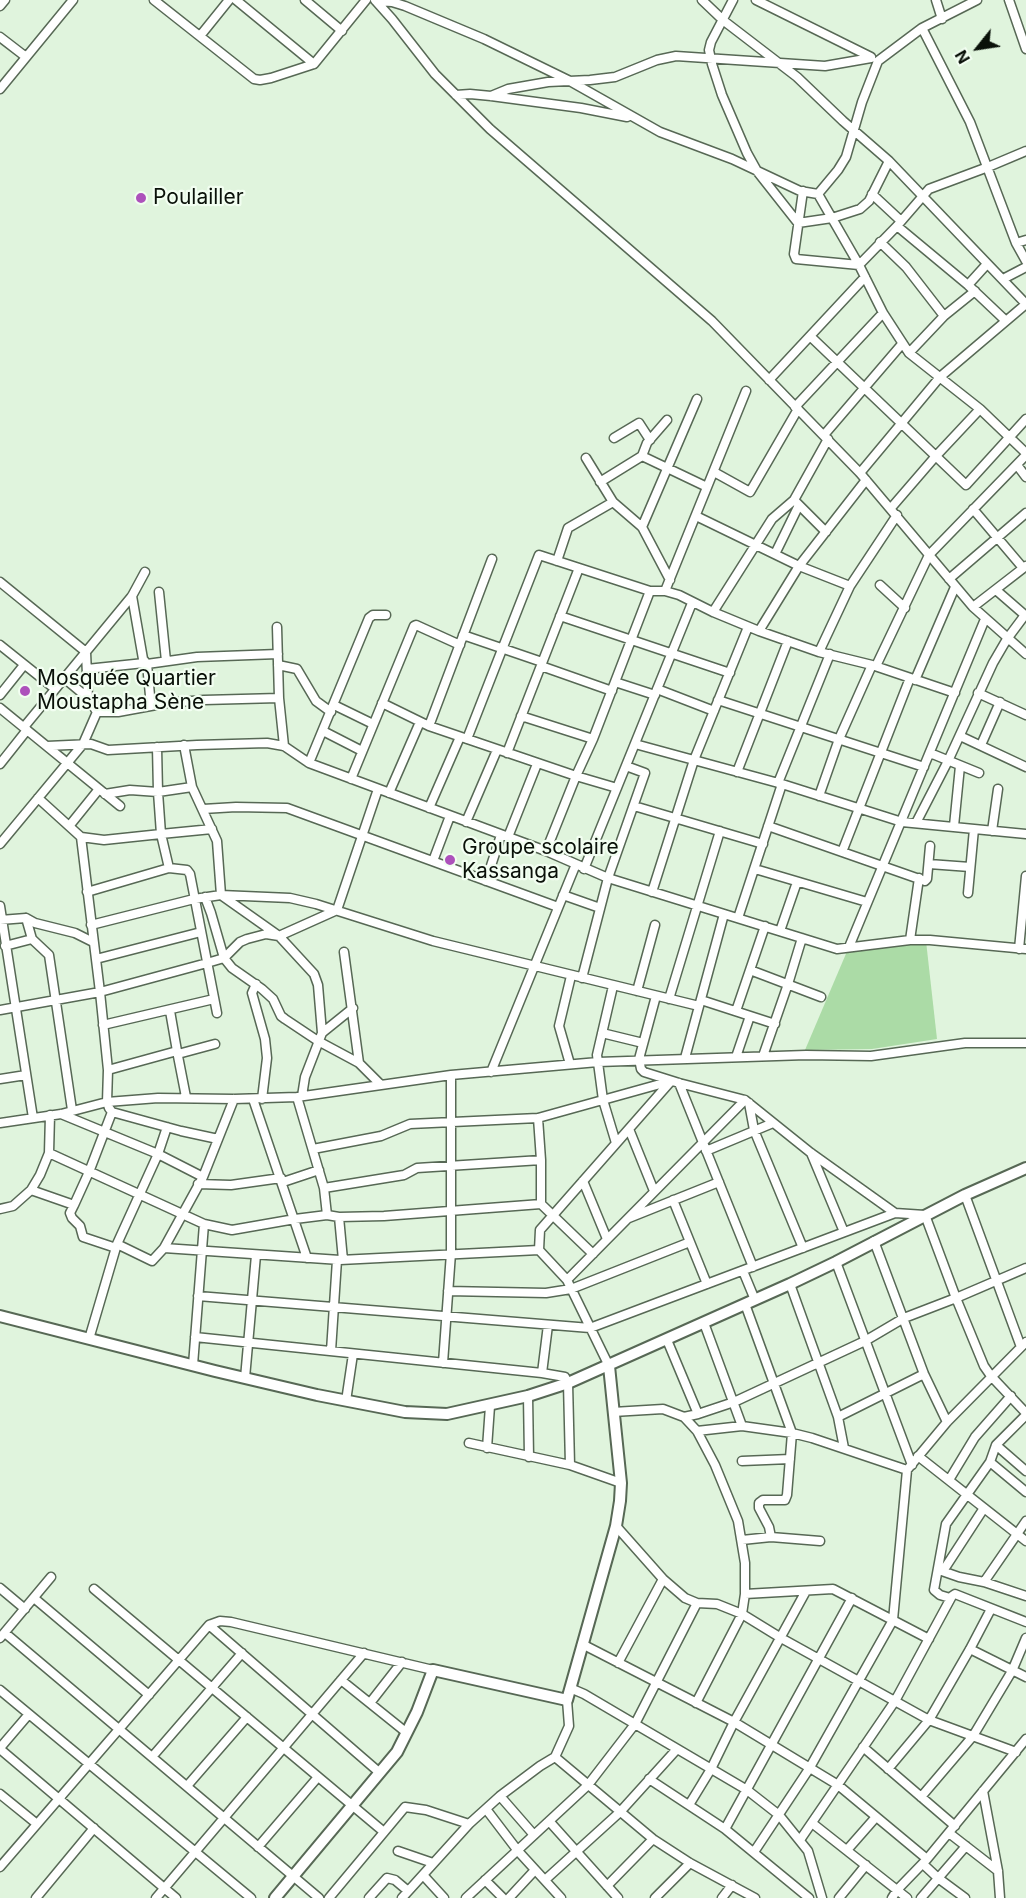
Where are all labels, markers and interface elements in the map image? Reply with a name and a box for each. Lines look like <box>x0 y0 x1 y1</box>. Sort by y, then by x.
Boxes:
north arrow <box>948 18 1008 78</box>
text: N <box>951 47 974 67</box>
place label: Poulailler <box>153 185 244 211</box>
marker: Poulailler <box>134 191 148 205</box>
place label: Mosquée Quartier Moustapha Sène <box>37 666 216 716</box>
marker: Mosquée Quartier Moustapha Sène <box>18 684 32 698</box>
place label: Groupe scolaire Kassanga <box>462 835 619 885</box>
marker: Groupe scolaire Kassanga <box>443 853 457 867</box>

